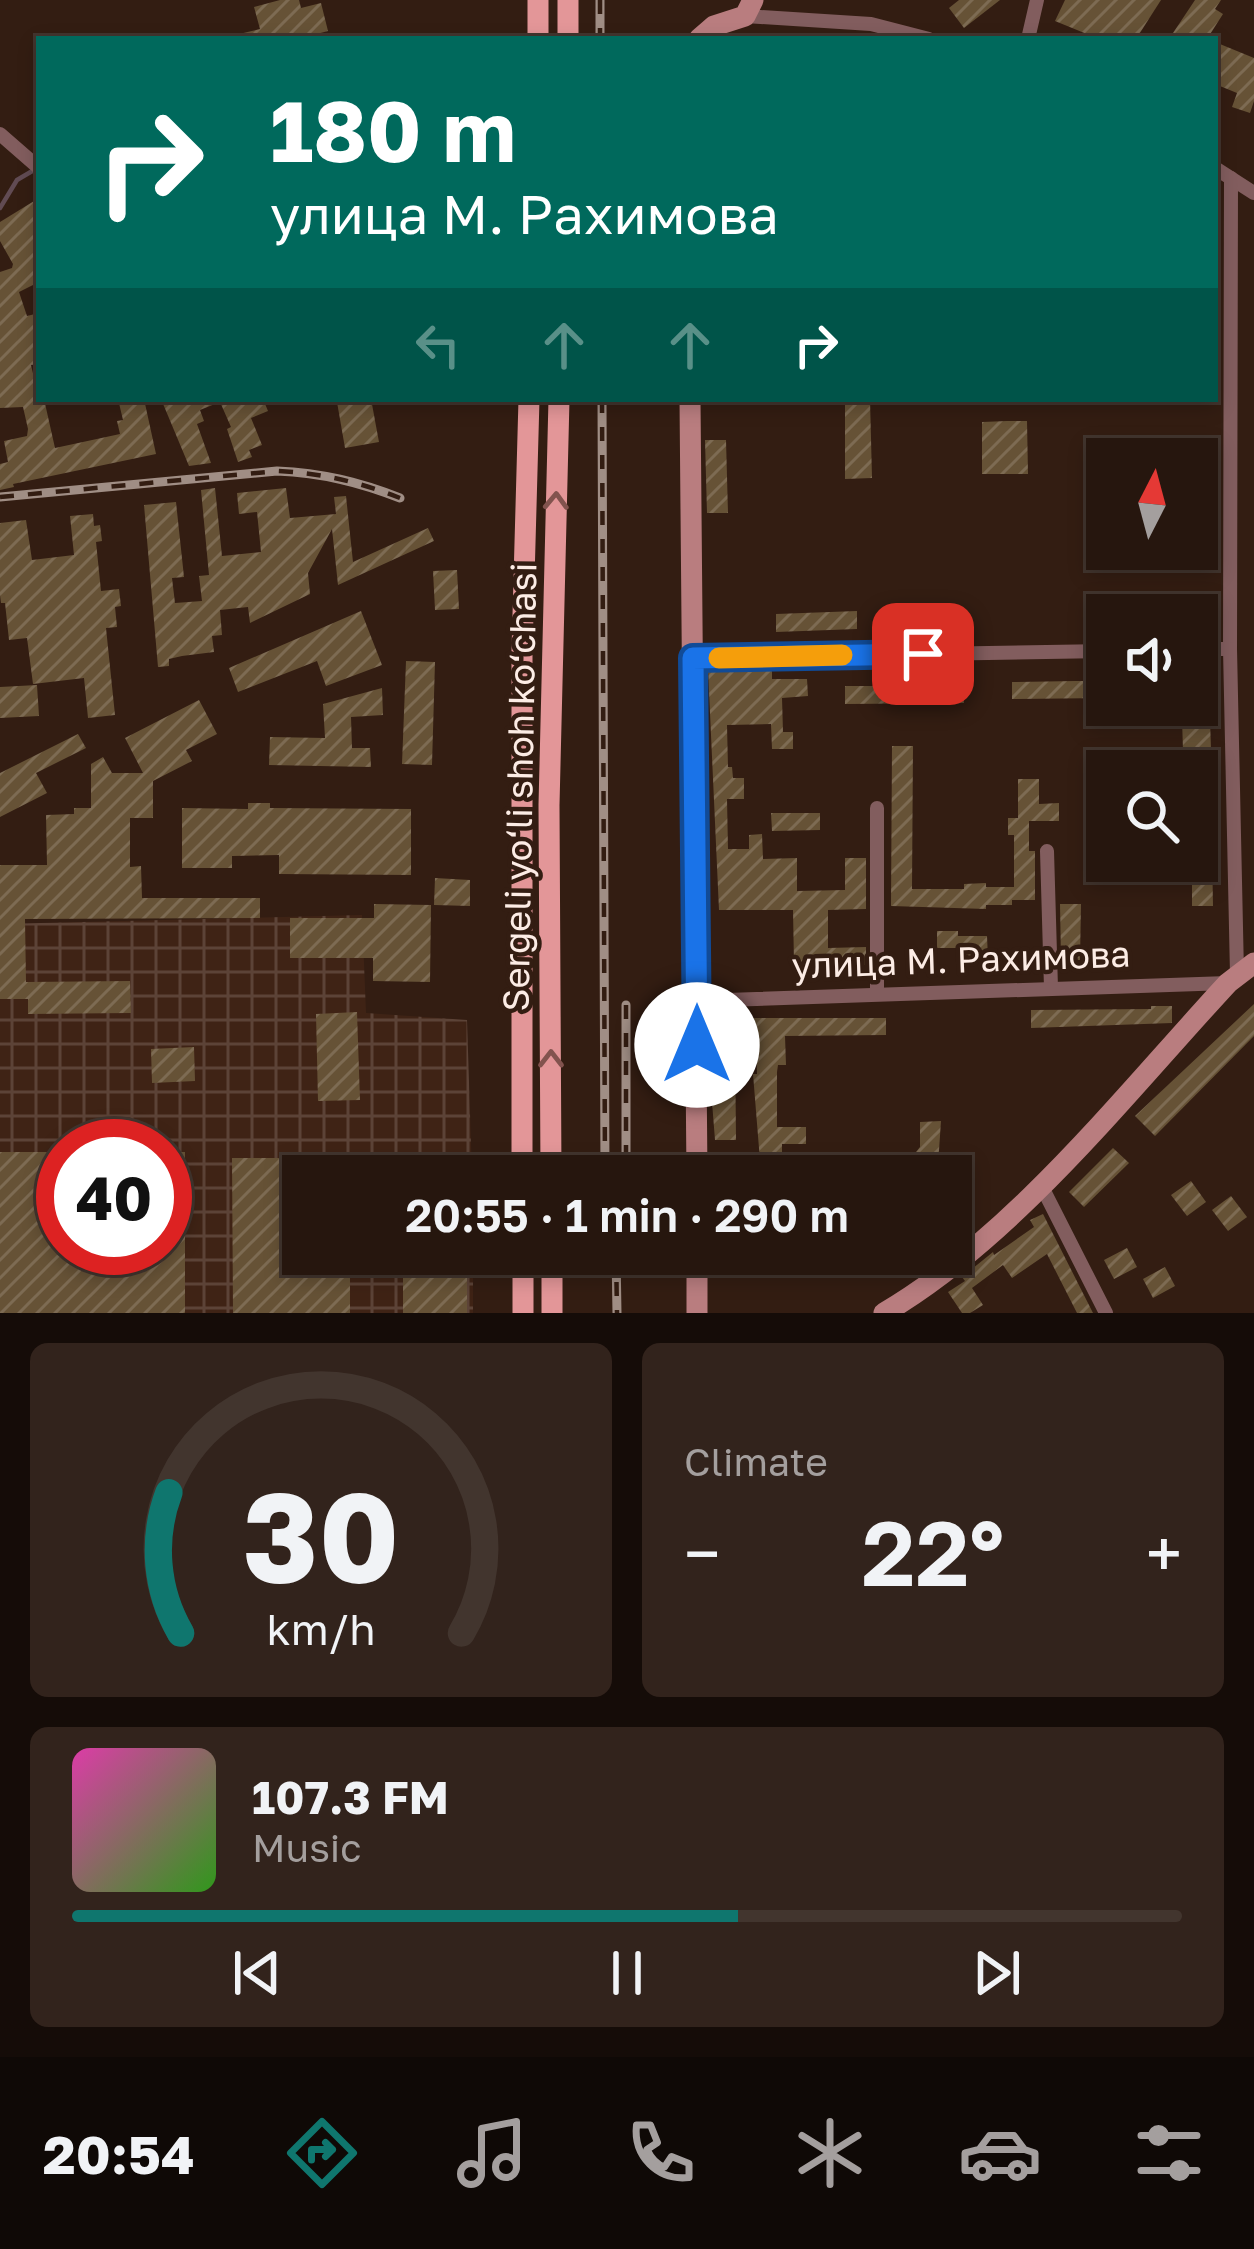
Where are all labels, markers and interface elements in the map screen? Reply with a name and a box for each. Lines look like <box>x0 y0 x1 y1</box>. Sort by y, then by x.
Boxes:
text: 180 m <box>270 80 516 180</box>
icon: right <box>72 84 228 240</box>
text: улица М. Рахимова <box>270 181 779 246</box>
icon: left <box>405 312 471 378</box>
icon: ahead <box>531 312 597 378</box>
icon: ahead <box>657 312 723 378</box>
icon: right <box>783 312 849 378</box>
north arrow <box>1086 438 1218 570</box>
map controls <box>1086 438 1218 882</box>
one-way arrow <box>542 491 568 510</box>
street label: Sergeli yo‘li shoh ko‘chasi <box>494 562 544 1012</box>
button: sound <box>1086 594 1218 726</box>
pin <box>872 603 974 705</box>
icon: arrive <box>890 621 956 687</box>
button: search <box>1086 750 1218 882</box>
street label: улица М. Рахимова <box>791 932 1131 986</box>
position arrow <box>634 982 760 1108</box>
one-way arrow <box>538 1049 564 1068</box>
speed limit sign: 40 <box>36 1119 192 1275</box>
text: 20:55 · 1 min · 290 m <box>405 1188 849 1242</box>
text: Climate <box>684 1438 828 1485</box>
text: 30 <box>242 1460 400 1609</box>
text: 22° <box>862 1498 1004 1606</box>
text: − <box>684 1513 720 1593</box>
text: + <box>1146 1513 1182 1593</box>
text: km/h <box>266 1603 376 1654</box>
text: 107.3 FM <box>252 1770 449 1824</box>
text: Music <box>252 1824 362 1871</box>
icon: previous <box>224 1940 290 2006</box>
icon: pause <box>594 1940 660 2006</box>
icon: next <box>964 1940 1030 2006</box>
icon: directions <box>280 2111 364 2195</box>
icon: music <box>450 2111 534 2195</box>
icon: phone <box>619 2111 703 2195</box>
icon: climate <box>788 2111 872 2195</box>
icon: car <box>958 2111 1042 2195</box>
icon: filters <box>1127 2111 1211 2195</box>
text: 20:54 <box>43 2121 195 2186</box>

